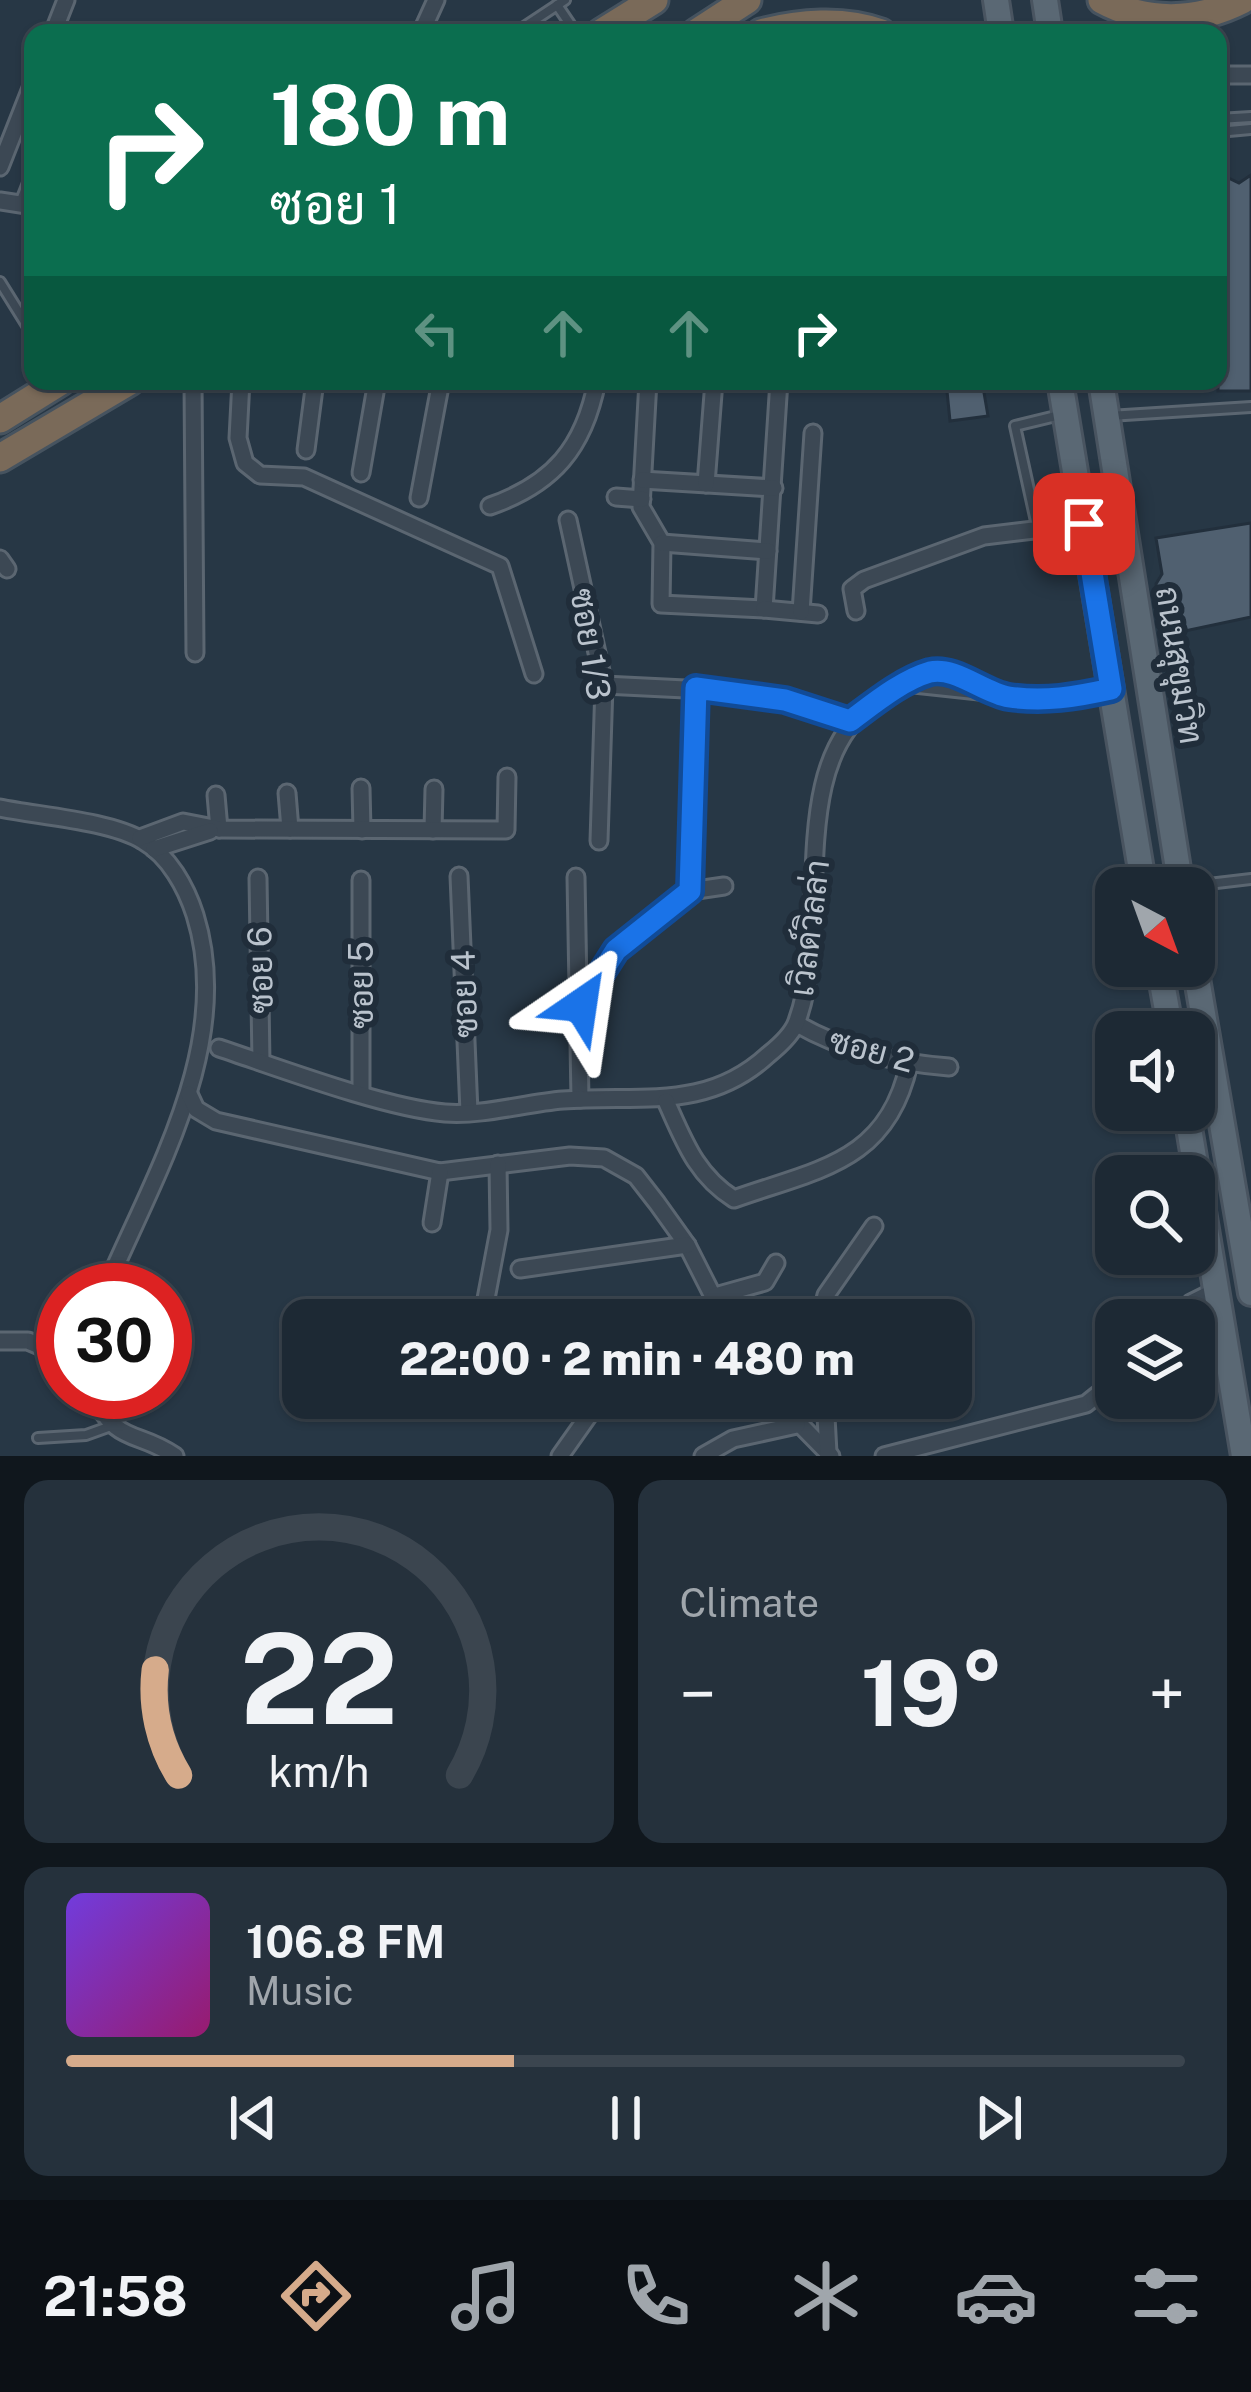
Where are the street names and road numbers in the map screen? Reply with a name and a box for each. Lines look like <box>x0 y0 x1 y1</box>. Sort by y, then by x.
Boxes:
street label: ถนนสุขุมวิท <box>1145 584 1211 747</box>
street label: ซอย 1/3 <box>563 586 619 702</box>
street label: เวิลด์วิลล่า <box>782 858 836 998</box>
street label: ซอย 6 <box>240 926 280 1014</box>
street label: ซอย 5 <box>342 941 380 1029</box>
street label: ซอย 4 <box>443 950 485 1038</box>
street label: ซอย 2 <box>825 1020 919 1080</box>

